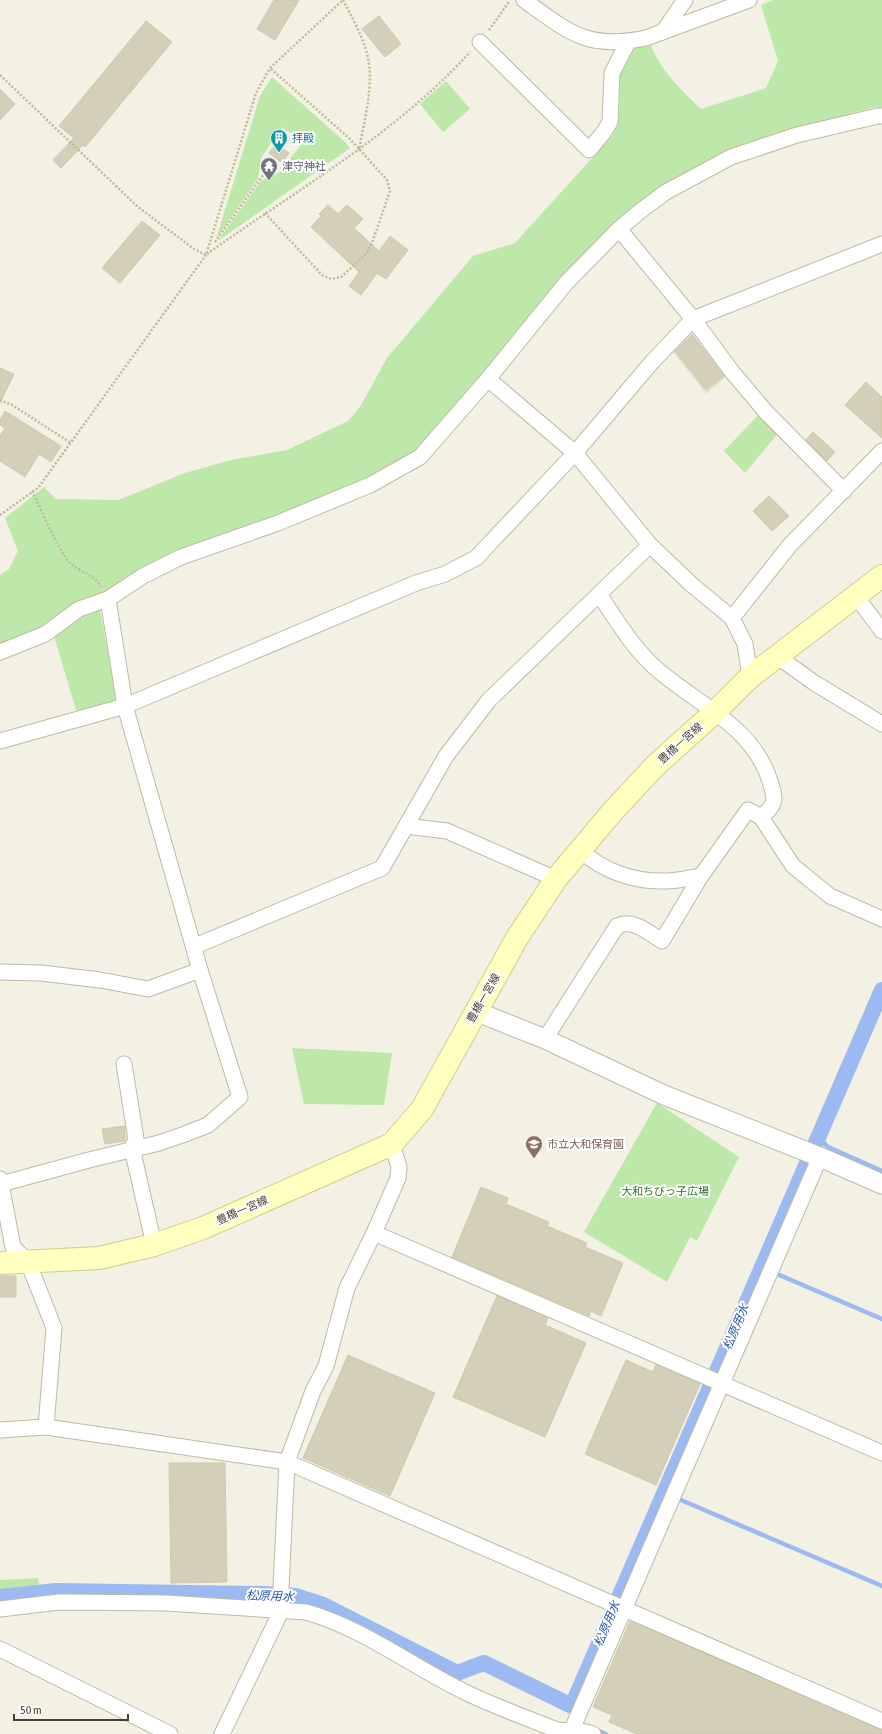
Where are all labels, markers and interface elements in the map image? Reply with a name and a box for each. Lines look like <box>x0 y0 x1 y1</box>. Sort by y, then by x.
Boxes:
building icon: 拝殿 <box>269 128 289 153</box>
place label: 拝殿 <box>292 132 314 144</box>
temple icon: 津守神社 <box>259 156 279 181</box>
place label: 津守神社 <box>282 160 326 172</box>
street label: 豊橋一宮線 <box>656 720 704 766</box>
street label: 豊橋一宮線 <box>464 971 502 1025</box>
school or university icon: 市立大和保育園 <box>524 1134 544 1159</box>
place label: 市立大和保育園 <box>547 1138 624 1150</box>
park label: 大和ちびっ子広場 <box>621 1185 709 1197</box>
street label: 豊橋一宮線 <box>214 1193 270 1227</box>
water label: 松原用水 <box>720 1300 753 1352</box>
water label: 松原用水 <box>246 1588 296 1604</box>
water label: 松原用水 <box>591 1597 624 1649</box>
scale bar <box>14 1696 128 1722</box>
text: 50 m <box>20 1703 42 1717</box>

